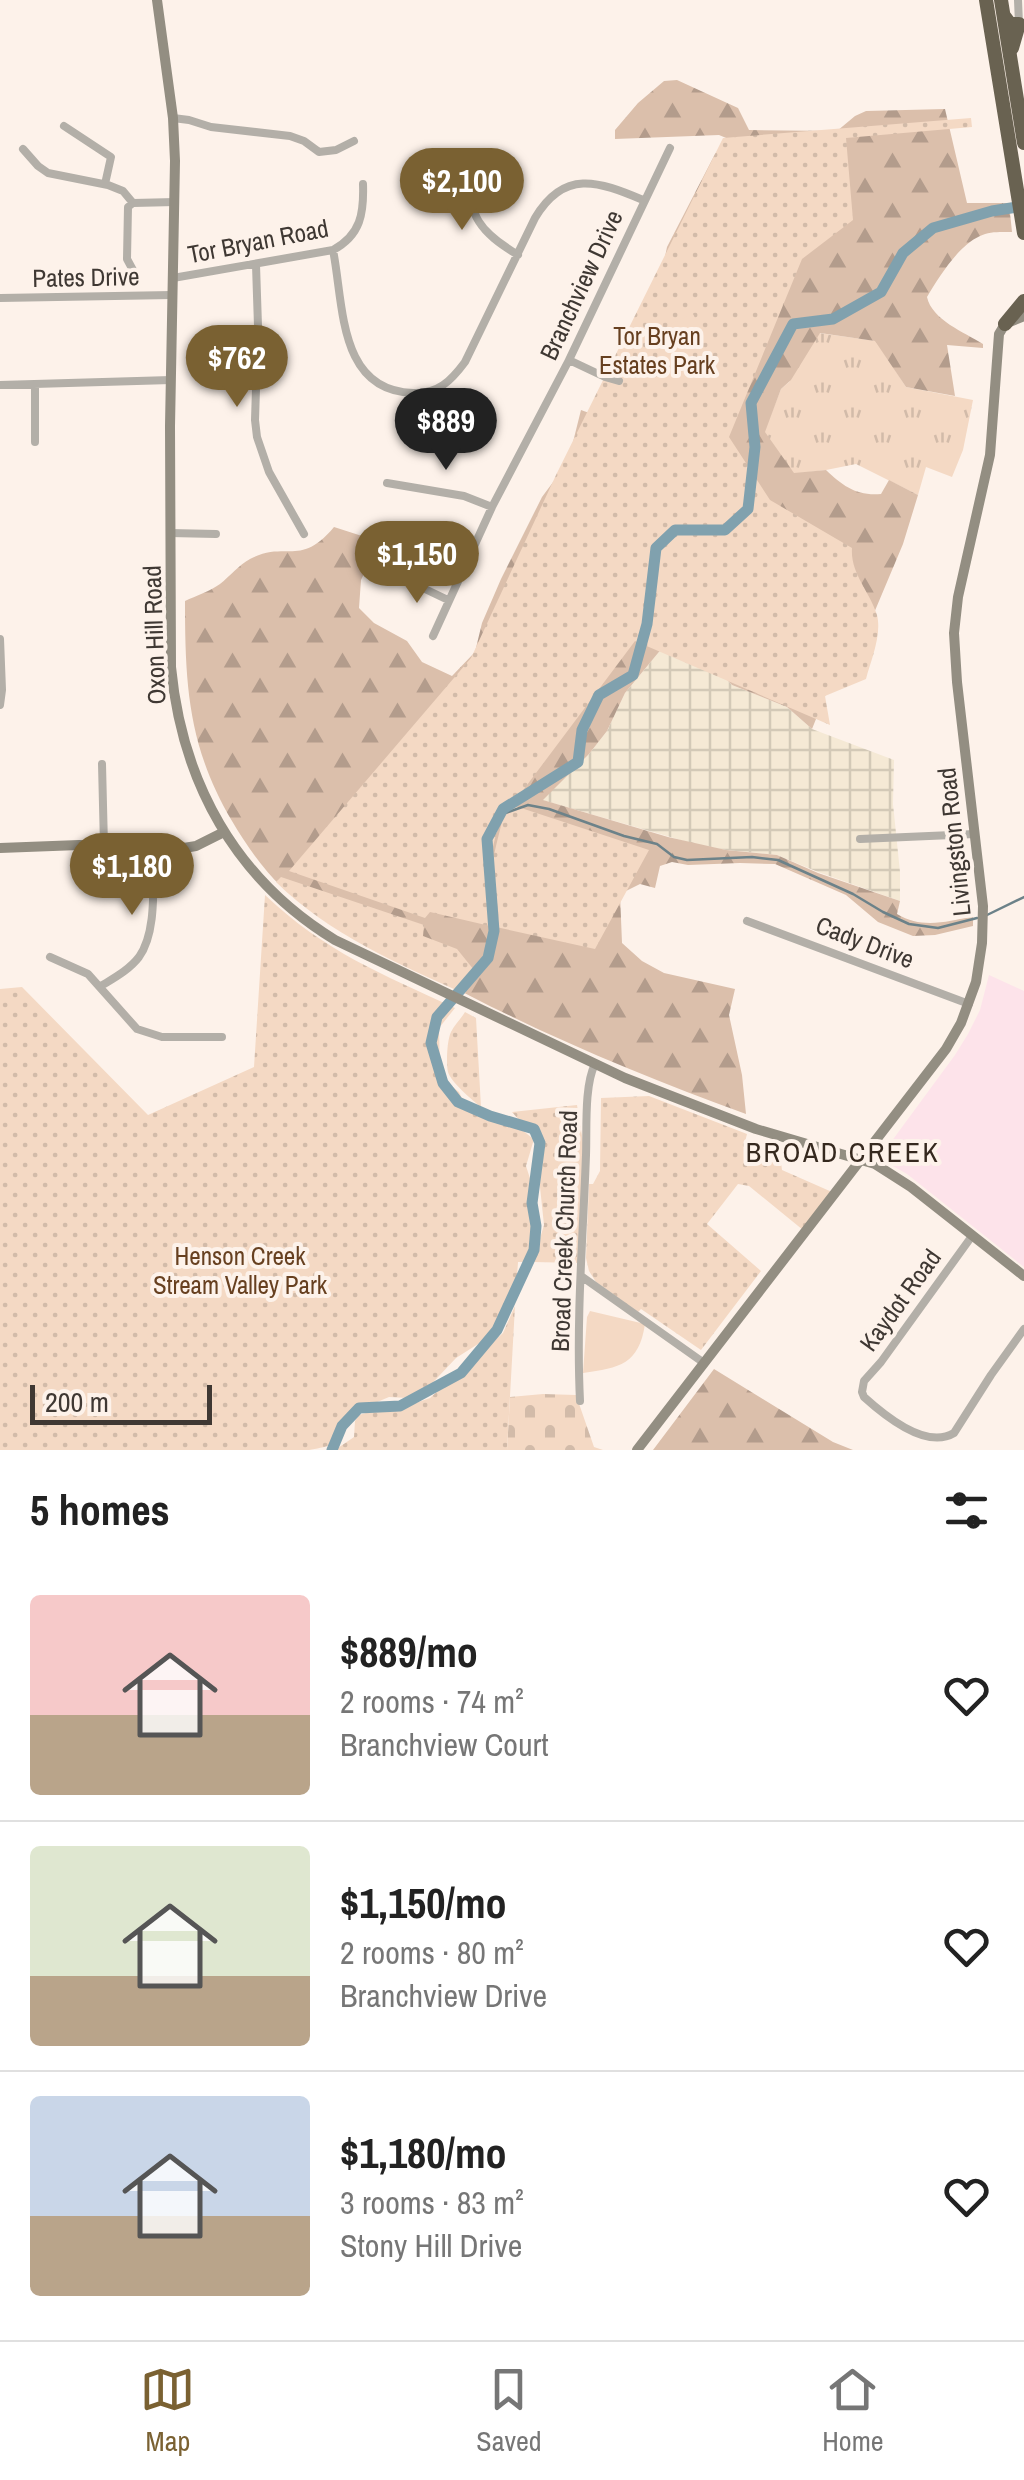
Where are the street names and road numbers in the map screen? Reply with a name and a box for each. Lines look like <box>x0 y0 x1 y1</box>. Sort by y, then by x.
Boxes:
street label: Branchview Drive <box>531 205 631 365</box>
street label: Tor Bryan Road <box>185 211 331 271</box>
street label: Pates Drive <box>32 259 140 295</box>
street label: Oxon Hill Road <box>135 565 173 705</box>
street label: Livingston Road <box>929 766 979 918</box>
street label: Cady Drive <box>811 908 919 976</box>
street label: Broad Creek Church Road <box>543 1110 585 1352</box>
street label: Kaydot Road <box>851 1242 949 1358</box>

